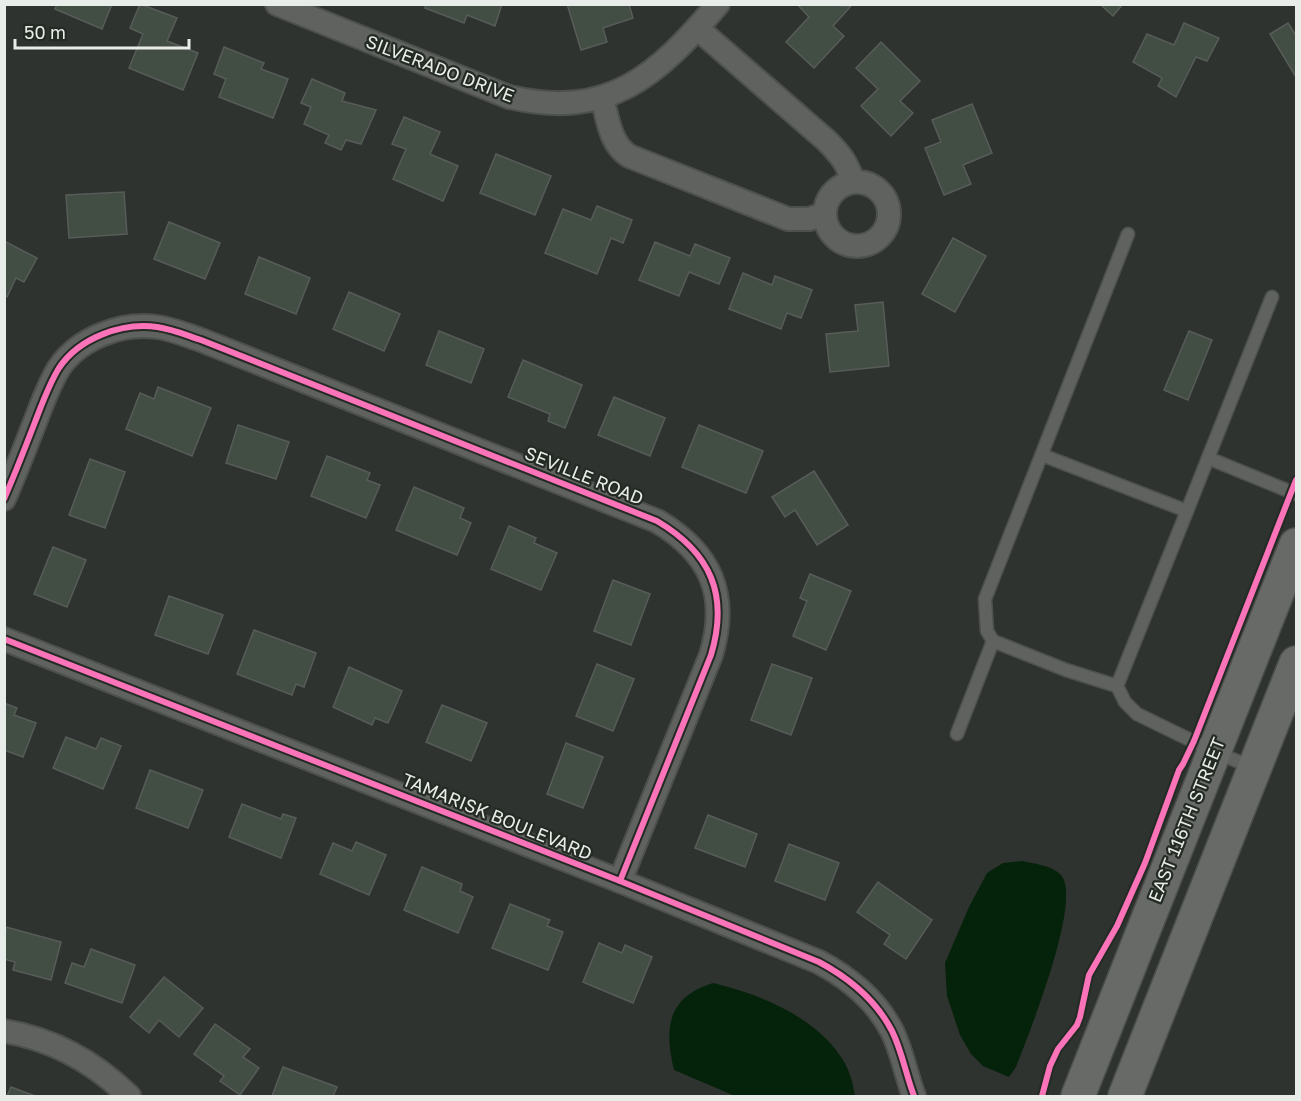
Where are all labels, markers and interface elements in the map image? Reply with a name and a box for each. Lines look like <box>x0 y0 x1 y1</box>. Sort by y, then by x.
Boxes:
scale bar <box>15 12 189 50</box>
text: 50 m <box>24 21 66 43</box>
street label: SILVERADO DRIVE <box>363 30 518 106</box>
street label: SEVILLE ROAD <box>522 441 647 509</box>
street label: EAST 116TH STREET <box>1143 734 1229 905</box>
street label: TAMARISK BOULEVARD <box>399 768 596 864</box>

